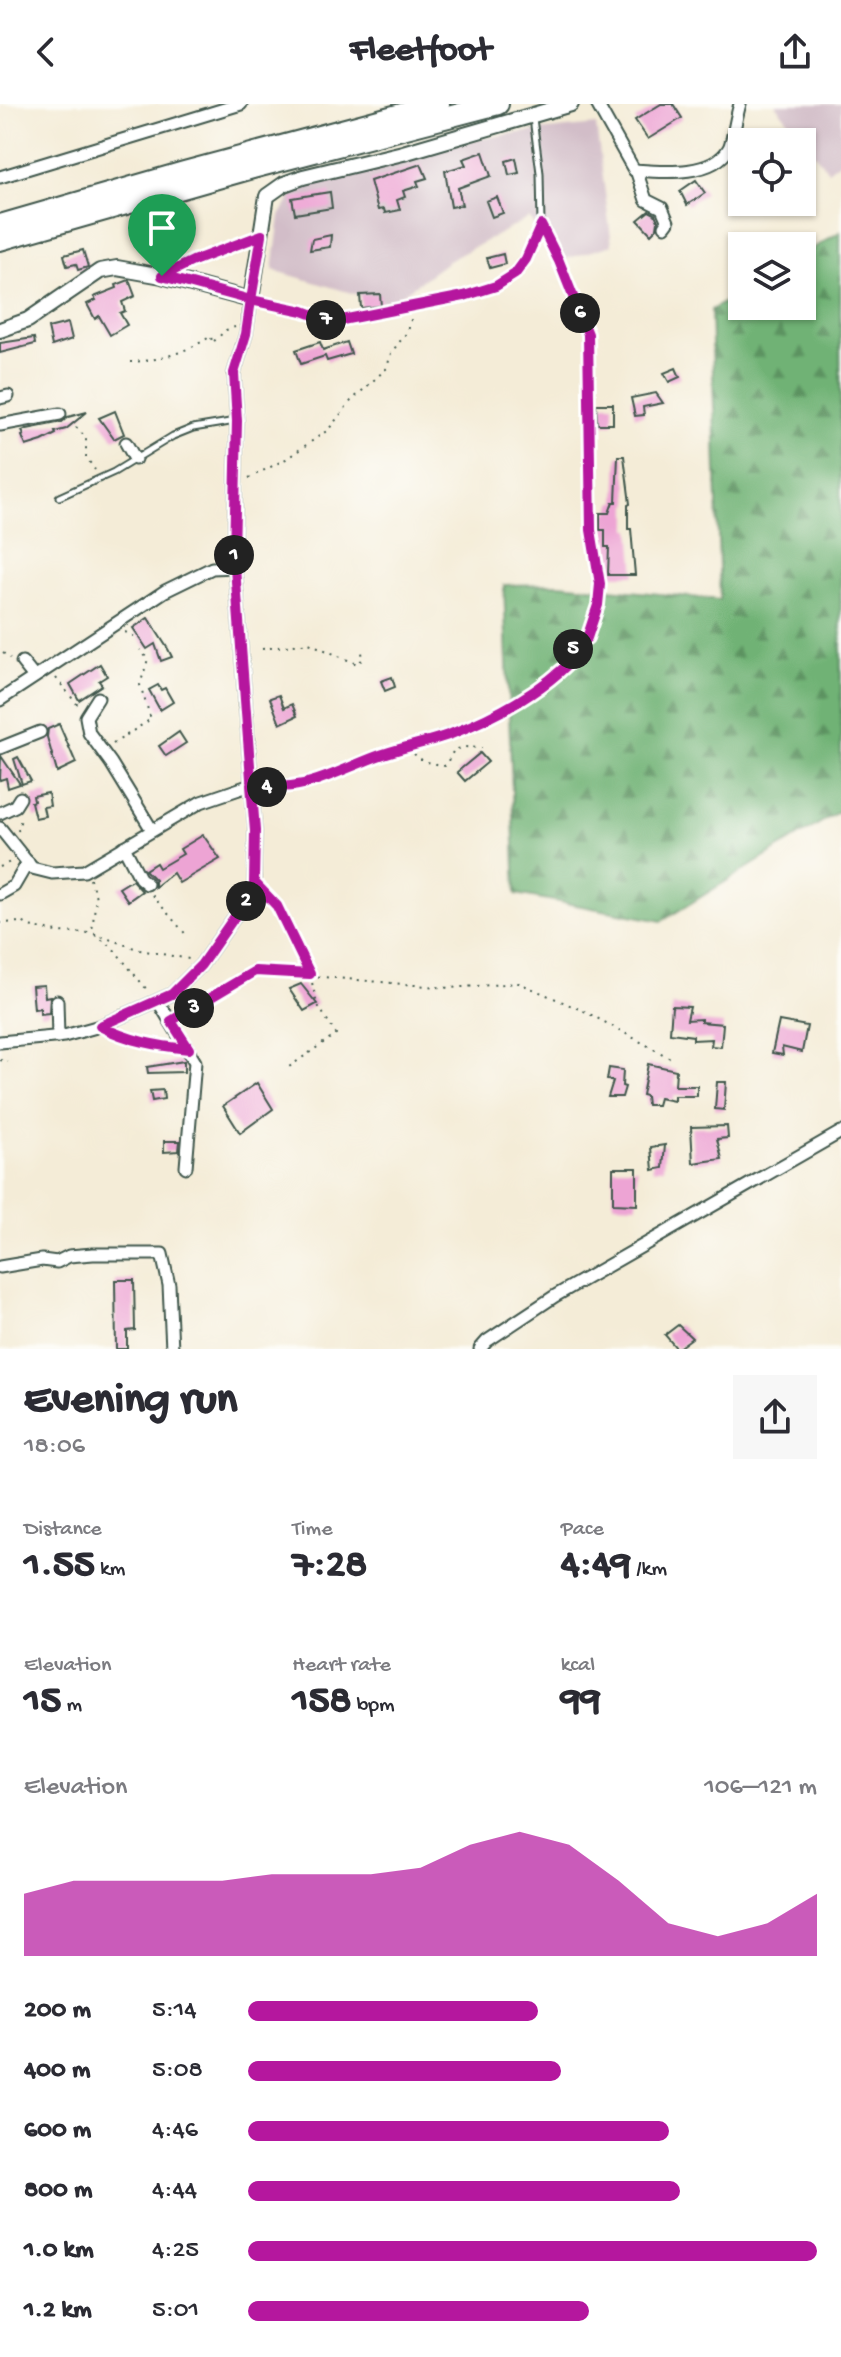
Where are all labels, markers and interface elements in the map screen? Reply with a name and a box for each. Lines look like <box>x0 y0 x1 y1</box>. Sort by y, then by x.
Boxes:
icon: back <box>24 30 68 74</box>
icon: share <box>773 30 817 74</box>
text: Fleetfoot <box>350 31 491 74</box>
map controls <box>728 128 816 320</box>
button: locate <box>728 128 816 216</box>
pin <box>128 194 196 276</box>
icon: arrive <box>140 206 184 250</box>
button: layers <box>728 232 816 320</box>
pin: 6 <box>560 293 600 333</box>
pin: 7 <box>306 300 346 340</box>
text: 6 <box>574 300 586 326</box>
text: 7 <box>320 307 332 333</box>
pin: 1 <box>214 535 254 575</box>
text: 1 <box>230 542 238 568</box>
pin: 5 <box>553 629 593 669</box>
text: 5 <box>567 636 579 662</box>
pin: 4 <box>247 767 287 807</box>
text: 4 <box>262 774 272 800</box>
pin: 2 <box>226 881 266 921</box>
text: 2 <box>241 888 251 914</box>
pin: 3 <box>174 988 214 1028</box>
text: 3 <box>188 995 200 1021</box>
button: share <box>733 1375 817 1459</box>
text: Evening run <box>24 1376 237 1428</box>
text: 18:06 <box>24 1432 85 1463</box>
text: Distance <box>24 1517 102 1543</box>
text: Time <box>292 1517 333 1543</box>
text: Pace <box>561 1517 604 1543</box>
text: 1.55 <box>24 1543 95 1590</box>
text: 7:28 <box>292 1543 367 1590</box>
text: 4:49 <box>561 1543 631 1590</box>
text: km <box>95 1557 125 1583</box>
text: /km <box>631 1557 667 1583</box>
text: Elevation <box>24 1653 111 1679</box>
text: Heart rate <box>292 1653 391 1679</box>
text: kcal <box>561 1653 595 1679</box>
text: 15 <box>24 1679 61 1726</box>
text: 158 <box>292 1679 351 1726</box>
text: 99 <box>561 1679 601 1726</box>
text: m <box>61 1693 82 1719</box>
text: bpm <box>351 1693 395 1719</box>
text: Elevation <box>24 1773 127 1804</box>
text: 106–121 m <box>704 1773 817 1804</box>
text: 200 m <box>24 1996 91 2027</box>
text: 5:14 <box>152 1996 197 2027</box>
text: 400 m <box>24 2056 90 2087</box>
text: 5:08 <box>152 2056 203 2087</box>
text: 600 m <box>24 2116 91 2147</box>
text: 4:46 <box>152 2116 198 2147</box>
text: 800 m <box>24 2176 92 2207</box>
text: 4:44 <box>152 2176 197 2207</box>
text: 1.0 km <box>24 2236 94 2267</box>
text: 4:25 <box>152 2236 199 2267</box>
text: 1.2 km <box>24 2296 92 2327</box>
text: 5:01 <box>152 2296 199 2327</box>

